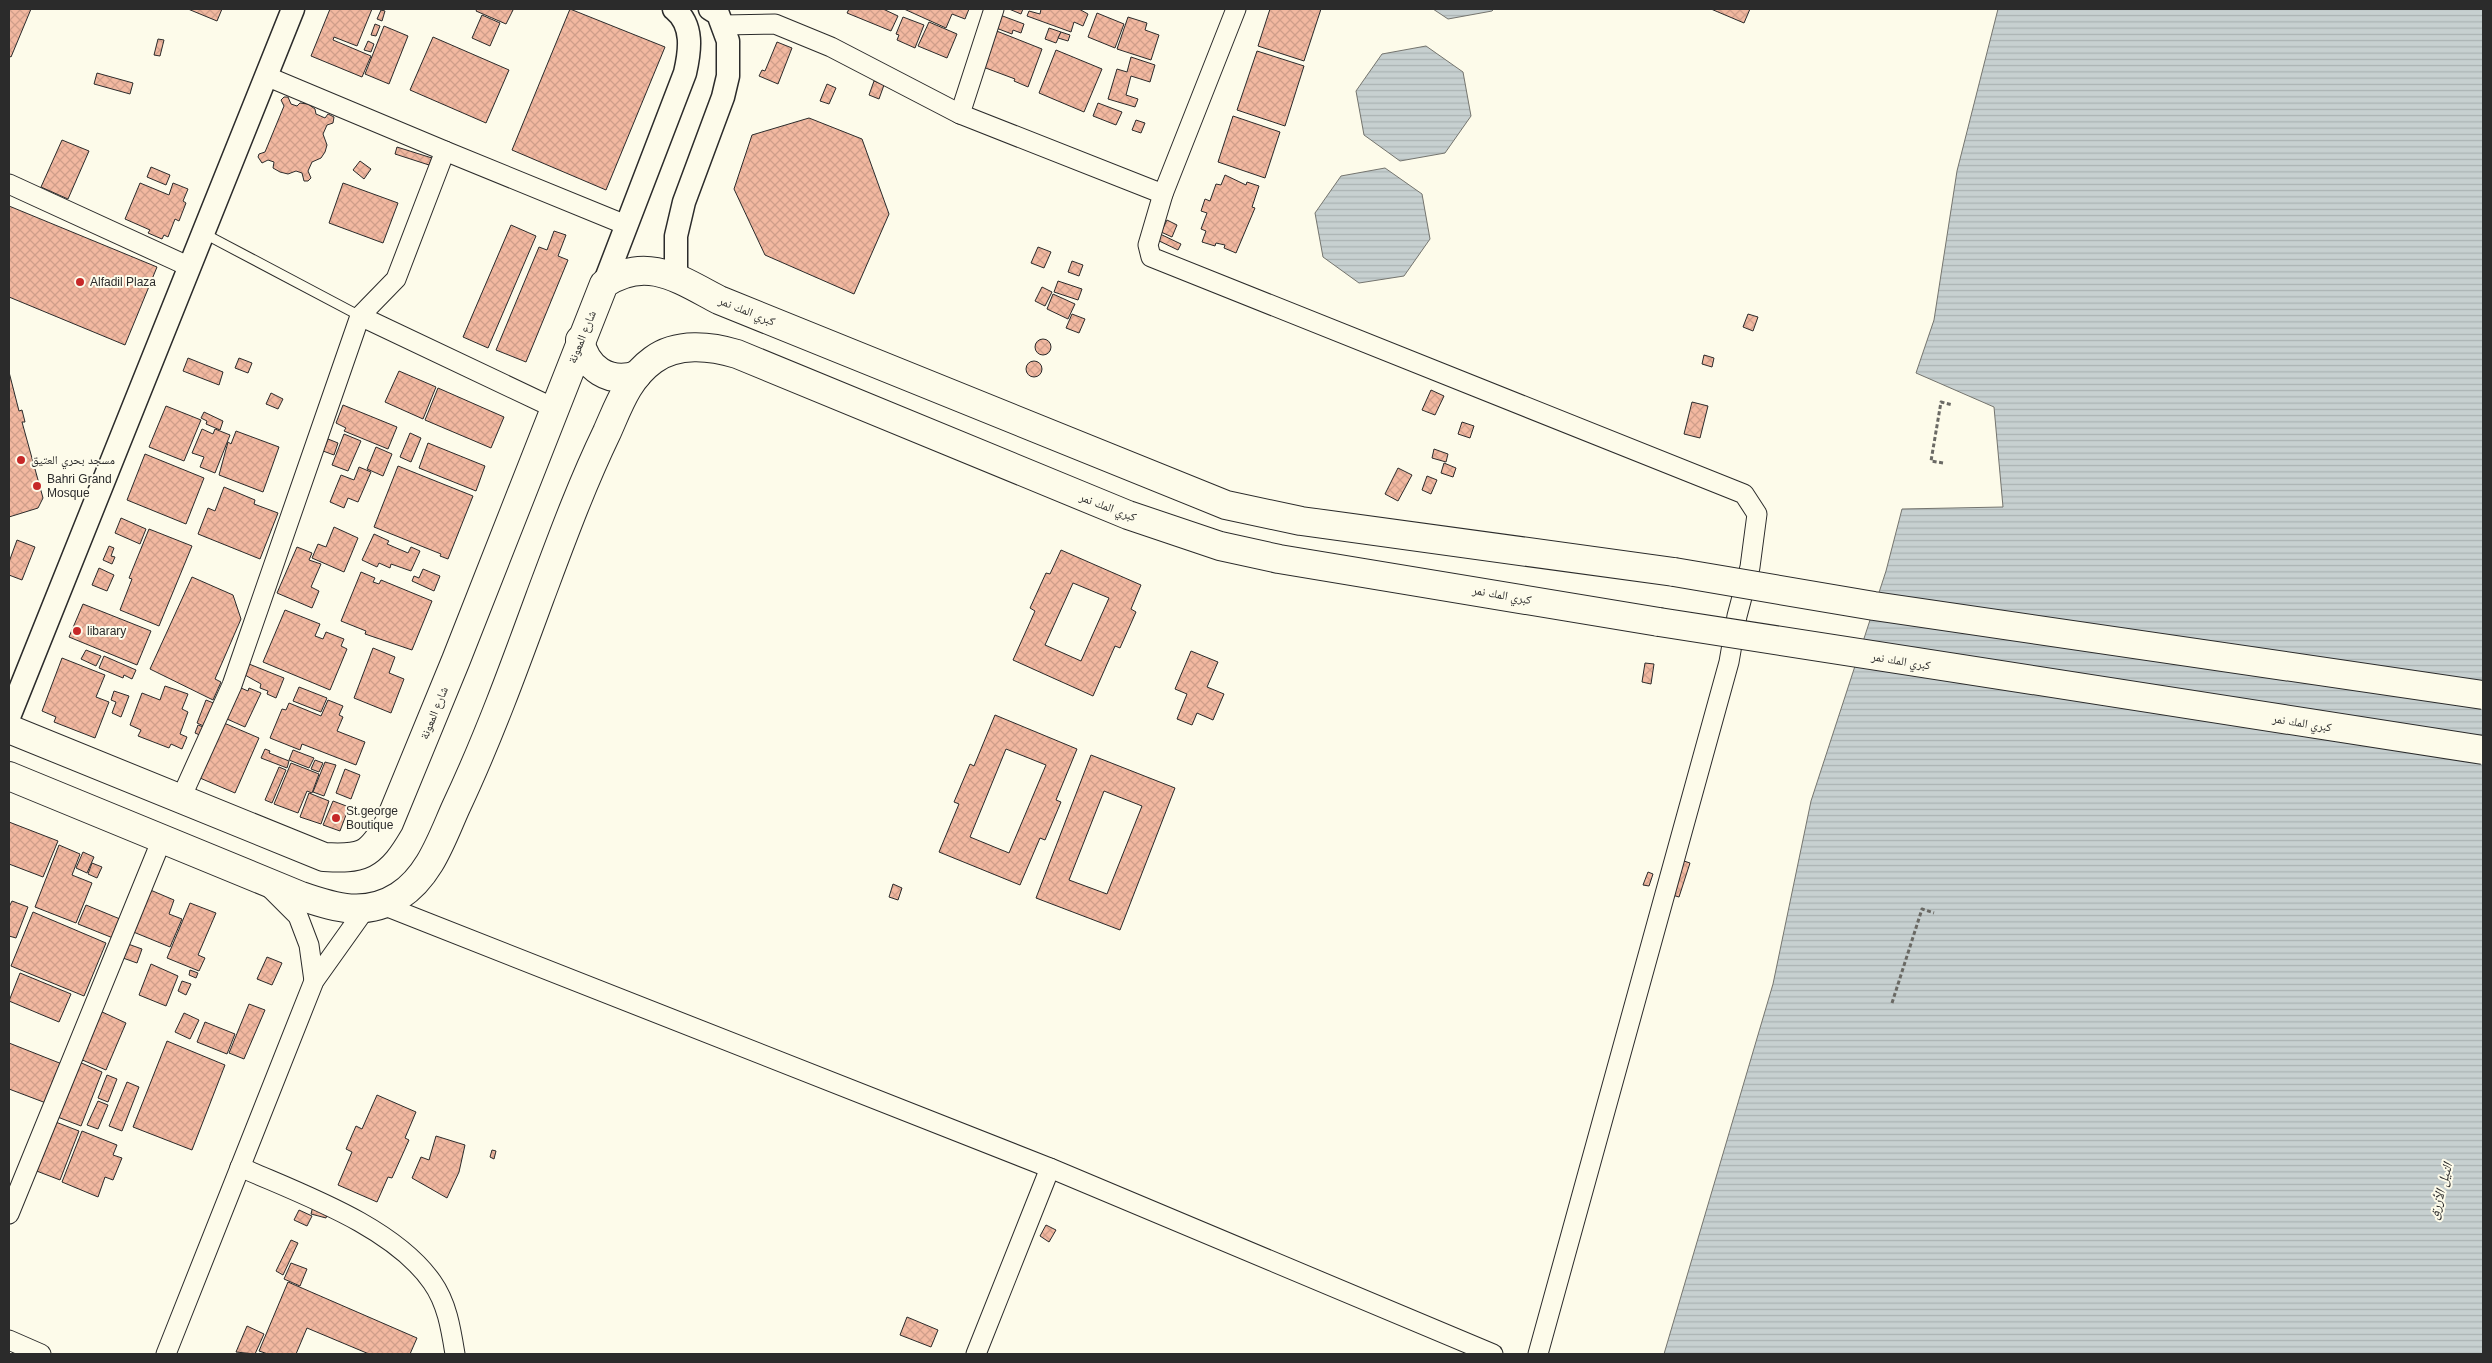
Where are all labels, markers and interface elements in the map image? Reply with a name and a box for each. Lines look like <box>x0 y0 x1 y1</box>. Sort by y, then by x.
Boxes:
place label: Alfadil Plaza <box>90 275 156 289</box>
marker: Alfadil Plaza <box>74 276 86 288</box>
street label: كبري المك نمر <box>715 293 777 332</box>
street label: شارع المعونة <box>565 308 600 366</box>
place label: مسجد بحري العتيق <box>31 453 115 470</box>
marker: مسجد بحري العتيق <box>15 454 27 466</box>
place label: Bahri Grand Mosque <box>47 472 112 500</box>
marker: Bahri Grand Mosque <box>31 480 43 492</box>
street label: كبري المك نمر <box>1076 489 1138 527</box>
street label: كبري المك نمر <box>1470 583 1533 610</box>
place label: libarary <box>87 624 126 638</box>
marker: libarary <box>71 625 83 637</box>
street label: كبري المك نمر <box>1869 649 1932 676</box>
street label: شارع المعونة <box>417 684 452 742</box>
street label: كبري المك نمر <box>2270 711 2333 738</box>
place label: St.george Boutique <box>346 804 398 832</box>
marker: St.george Boutique <box>330 812 342 824</box>
water label: النيل الأزرق <box>2425 1159 2457 1221</box>

